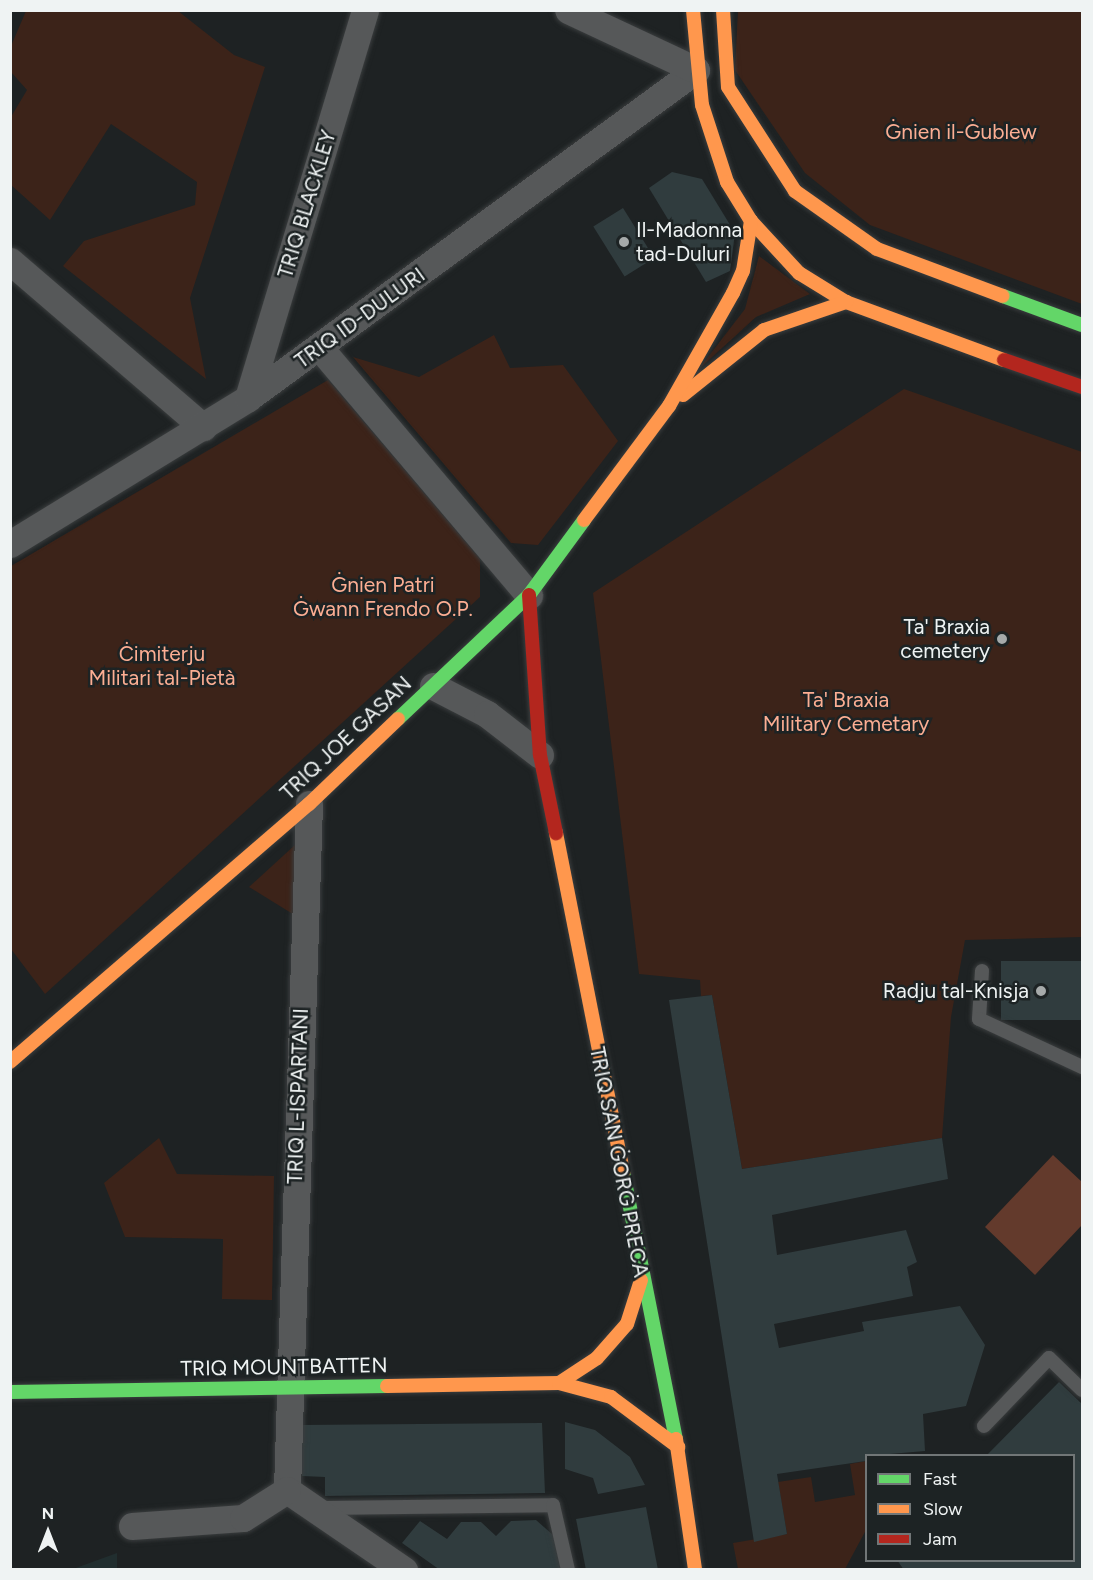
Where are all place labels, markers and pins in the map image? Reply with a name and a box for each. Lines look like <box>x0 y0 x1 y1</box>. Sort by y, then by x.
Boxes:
place label: Il-Madonna tad-Duluri <box>636 217 742 267</box>
marker: Il-Madonna tad-Duluri <box>617 235 631 249</box>
place label: Ta' Braxia cemetery <box>900 614 990 664</box>
marker: Ta' Braxia cemetery <box>995 632 1009 646</box>
place label: Radju tal-Knisja <box>883 978 1029 1004</box>
marker: Radju tal-Knisja <box>1034 984 1048 998</box>

